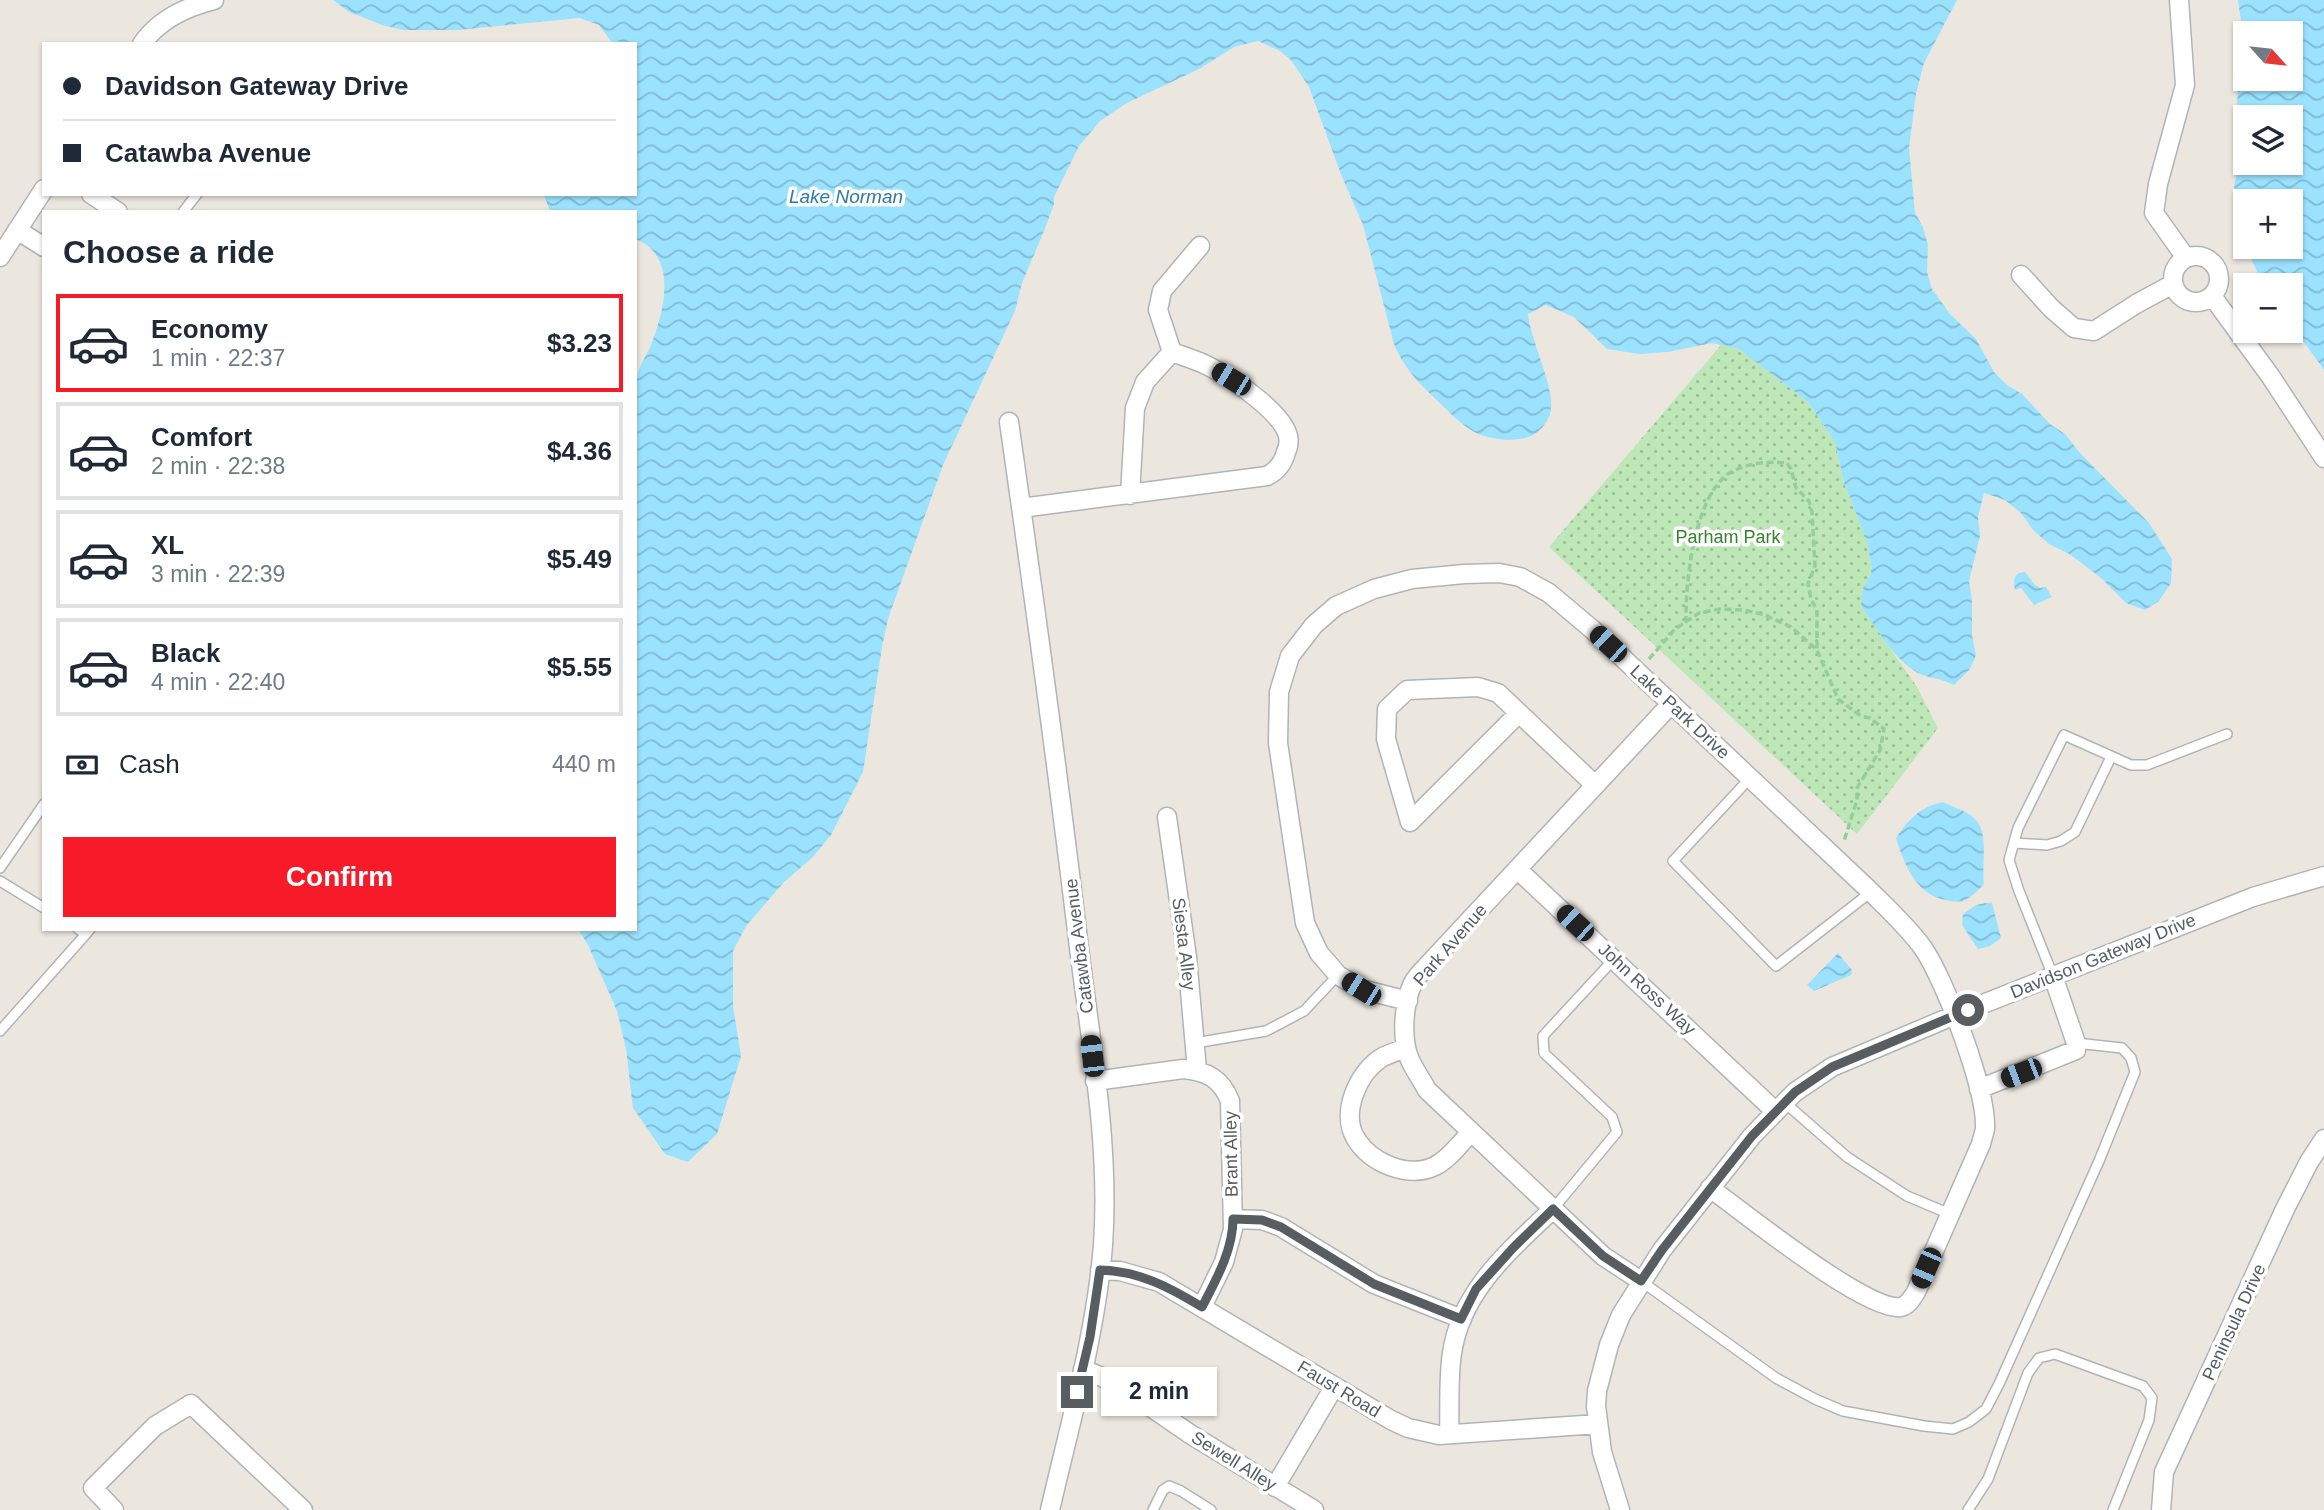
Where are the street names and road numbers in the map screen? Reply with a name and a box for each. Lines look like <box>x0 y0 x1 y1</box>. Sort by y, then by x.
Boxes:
street label: Lake Park Drive <box>1626 661 1734 763</box>
street label: Catawba Avenue <box>1061 877 1097 1015</box>
street label: Siesta Alley <box>1168 897 1200 991</box>
street label: Park Avenue <box>1409 900 1491 990</box>
street label: Davidson Gateway Drive <box>2007 910 2199 1002</box>
street label: John Ross Way <box>1594 939 1700 1039</box>
street label: Brant Alley <box>1220 1111 1242 1197</box>
street label: Peninsula Drive <box>2198 1261 2270 1383</box>
street label: Faust Road <box>1294 1356 1384 1422</box>
street label: Sewell Alley <box>1188 1427 1280 1495</box>

